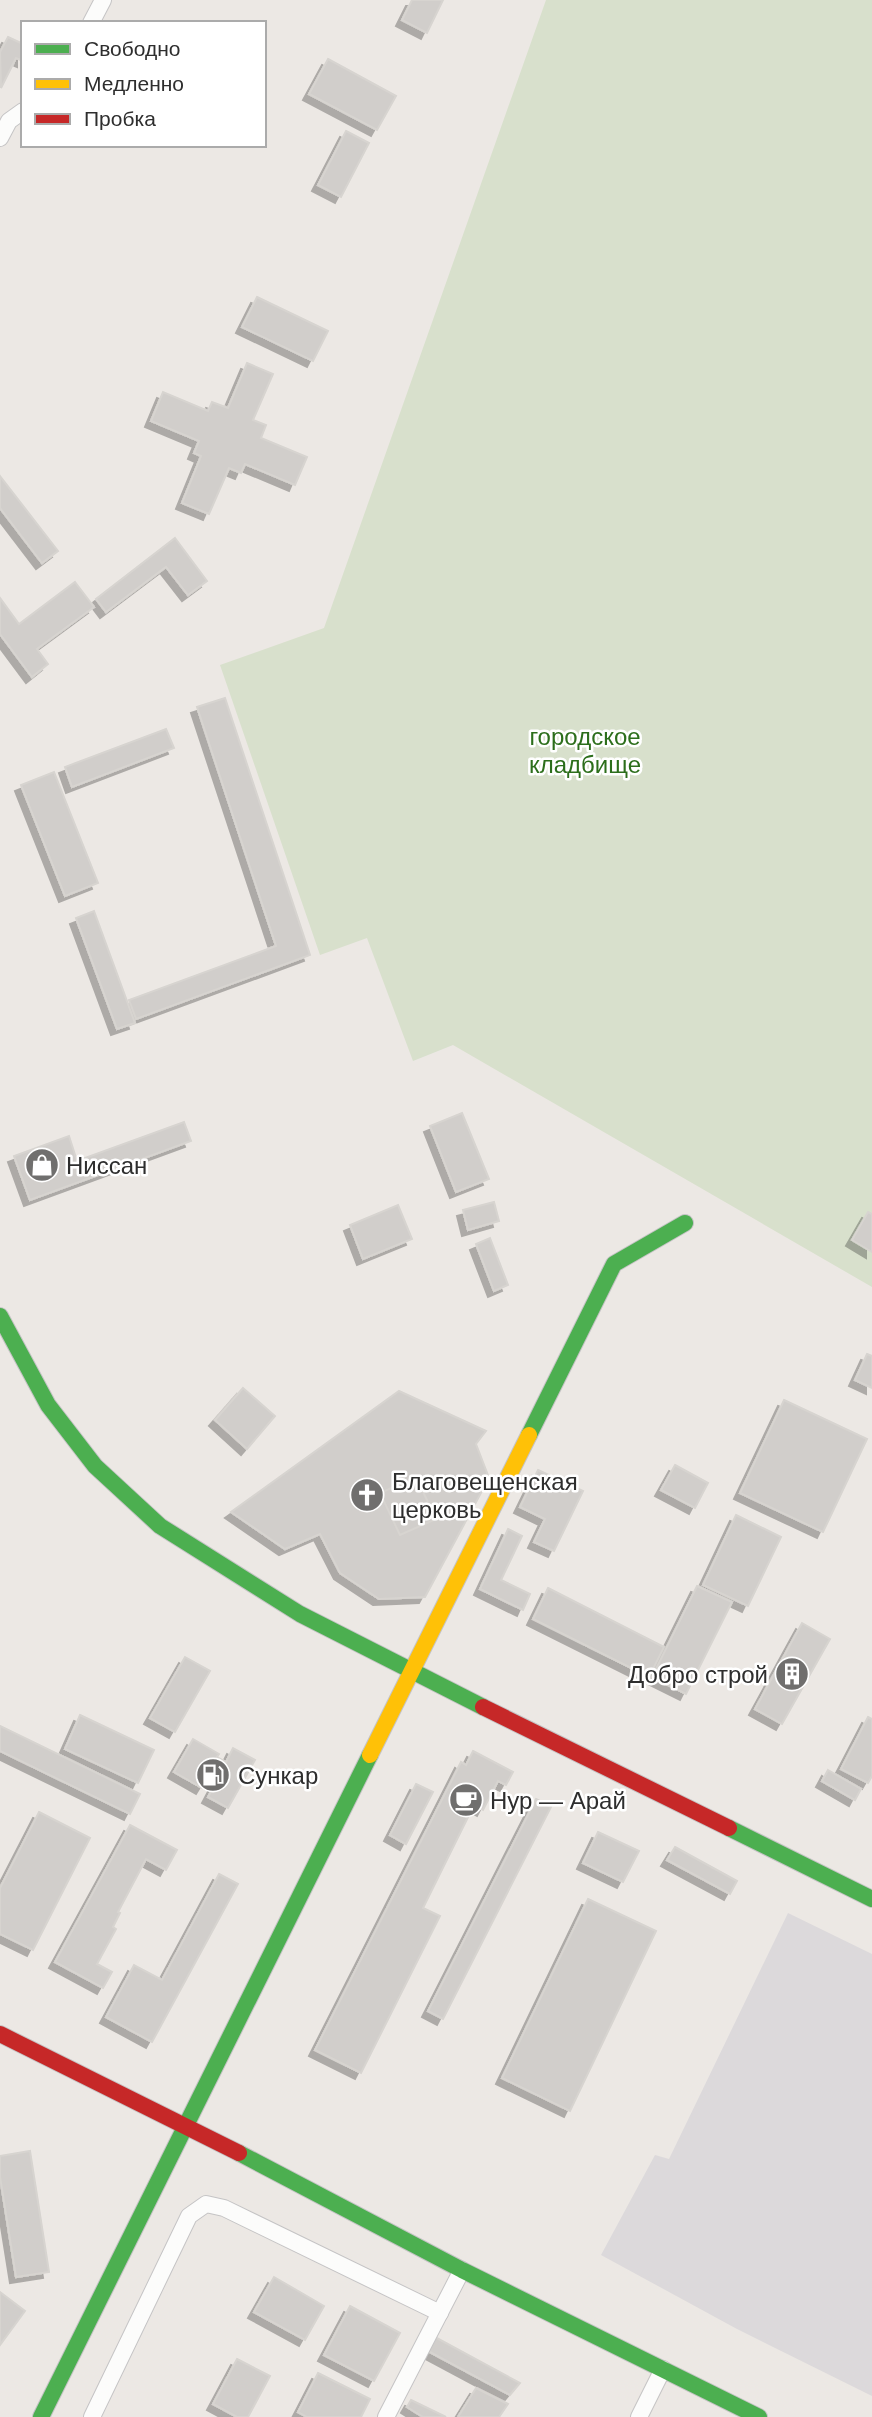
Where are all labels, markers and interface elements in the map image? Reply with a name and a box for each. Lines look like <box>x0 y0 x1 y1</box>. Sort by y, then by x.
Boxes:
legend <box>21 21 266 147</box>
text: Свободно <box>84 37 181 60</box>
text: Медленно <box>84 72 184 95</box>
text: Пробка <box>84 107 156 130</box>
park label: городское кладбище <box>529 723 641 778</box>
shop icon: Ниссан <box>23 1146 61 1184</box>
place label: Ниссан <box>66 1152 147 1179</box>
place label: Благовещенская церковь <box>392 1468 578 1523</box>
church icon: Благовещенская церковь <box>348 1476 386 1514</box>
building icon: Добро строй <box>773 1655 811 1693</box>
place label: Добро строй <box>628 1661 768 1688</box>
fuel station icon: Сункар <box>194 1756 232 1794</box>
place label: Сункар <box>238 1762 318 1789</box>
cafe icon: Нур — Арай <box>447 1781 485 1819</box>
place label: Нур — Арай <box>490 1787 626 1814</box>

